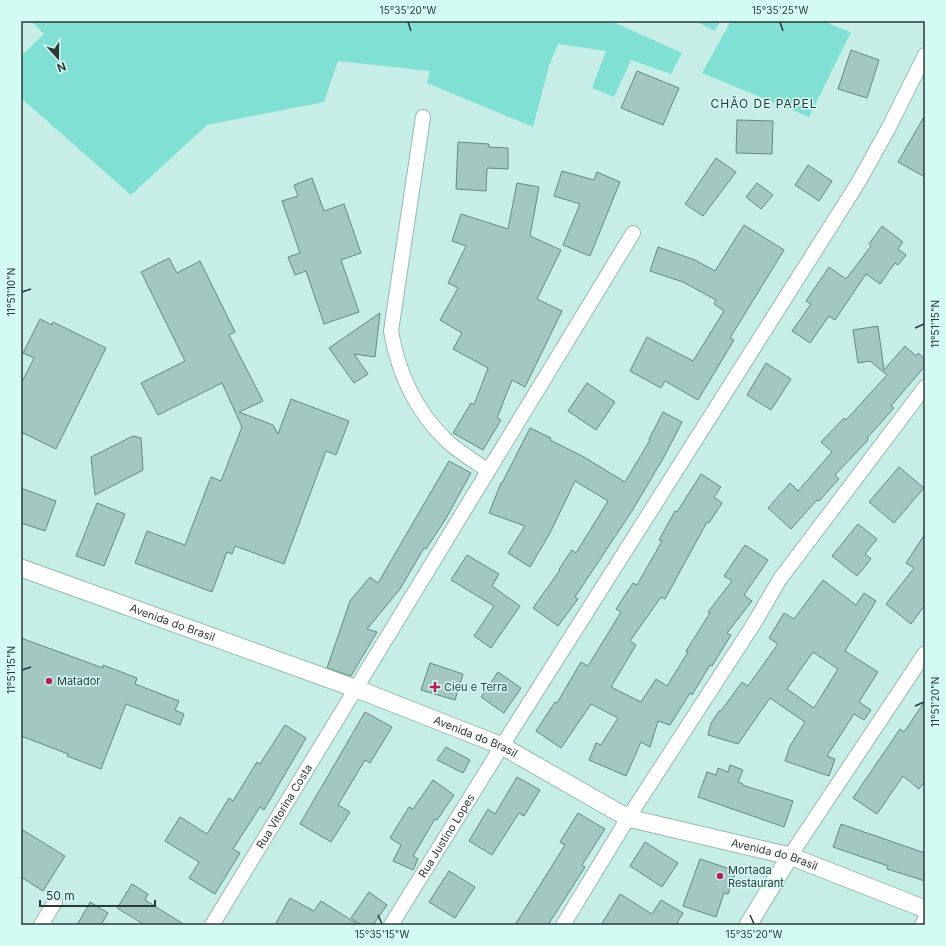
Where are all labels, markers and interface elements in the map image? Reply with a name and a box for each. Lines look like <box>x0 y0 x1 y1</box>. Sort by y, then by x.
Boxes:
text: 15°35'20"W <box>380 4 437 16</box>
text: 15°35'25"W <box>752 4 808 16</box>
north arrow <box>38 38 78 78</box>
text: N <box>55 59 68 75</box>
district label: CHÃO DE PAPEL <box>710 96 818 111</box>
text: 11°51'10"N <box>5 268 17 316</box>
text: 11°51'15"N <box>929 300 941 348</box>
street label: Avenida do Brasil <box>128 601 217 644</box>
text: 11°51'15"N <box>5 646 17 694</box>
place label: Matador <box>57 674 100 688</box>
marker: Matador <box>44 676 54 686</box>
text: 11°51'20"N <box>929 677 941 727</box>
place label: Cieu e Terra <box>444 680 508 694</box>
marker: Cieu e Terra <box>429 681 441 693</box>
street label: Avenida do Brasil <box>432 713 520 760</box>
street label: Rua Vitorina Costa <box>253 761 315 851</box>
street label: Rua Justino Lopes <box>415 791 478 880</box>
street label: Avenida do Brasil <box>730 835 820 873</box>
place label: Mortada Restaurant <box>728 863 784 890</box>
marker: Mortada Restaurant <box>715 871 725 881</box>
scale bar <box>40 882 155 908</box>
text: 50 m <box>46 888 75 903</box>
text: 15°35'15"W <box>355 928 409 940</box>
text: 15°35'20"W <box>726 928 783 940</box>

